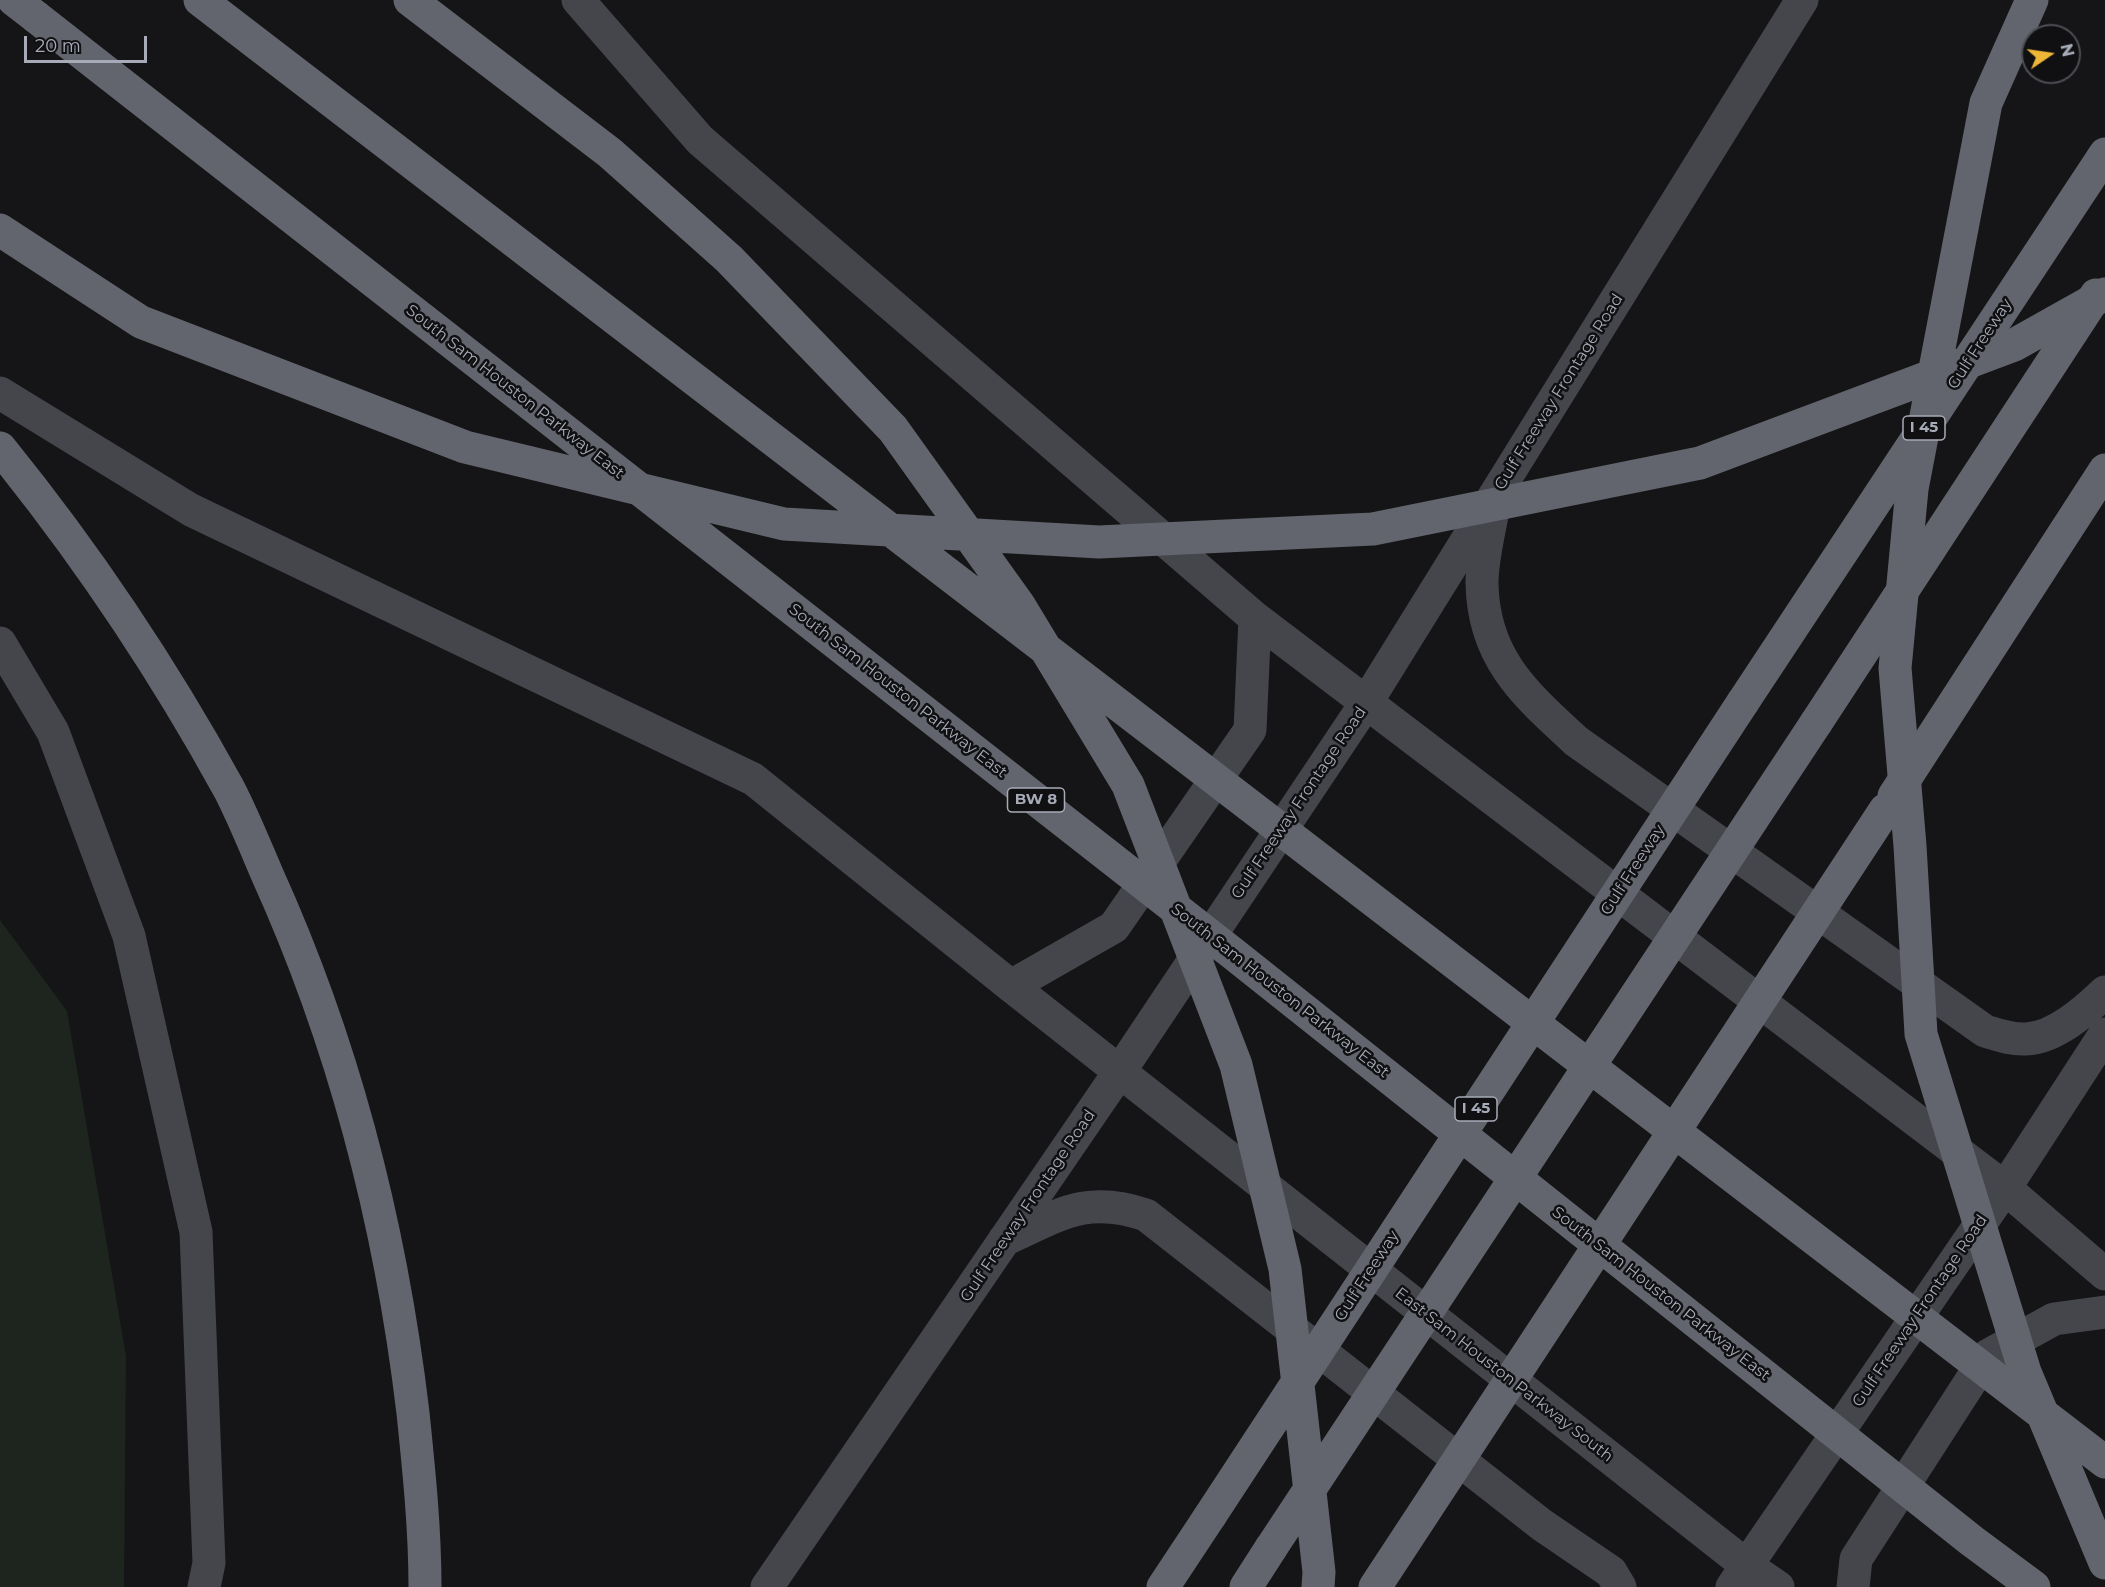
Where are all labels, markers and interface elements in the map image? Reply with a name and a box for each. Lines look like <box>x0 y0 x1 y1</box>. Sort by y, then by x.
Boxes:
scale bar <box>27 24 150 62</box>
north arrow <box>2021 24 2081 84</box>
text: 20 m <box>35 35 81 57</box>
text: N <box>2056 42 2078 59</box>
street label: Gulf Freeway Frontage Road <box>1491 290 1627 494</box>
street label: Gulf Freeway <box>1944 295 2016 393</box>
street label: South Sam Houston Parkway East <box>402 301 628 483</box>
road number: I 45 <box>1903 416 1945 440</box>
street label: South Sam Houston Parkway East <box>785 600 1011 782</box>
street label: Gulf Freeway Frontage Road <box>1227 703 1371 903</box>
road number: BW 8 <box>1008 788 1064 812</box>
street label: Gulf Freeway <box>1597 821 1669 919</box>
street label: South Sam Houston Parkway East <box>1167 900 1393 1082</box>
road number: I 45 <box>1455 1097 1497 1121</box>
street label: Gulf Freeway Frontage Road <box>956 1106 1100 1306</box>
street label: South Sam Houston Parkway East <box>1548 1203 1774 1385</box>
street label: Gulf Freeway Frontage Road <box>1848 1211 1992 1411</box>
street label: Gulf Freeway <box>1331 1227 1403 1325</box>
street label: East Sam Houston Parkway South <box>1391 1284 1617 1466</box>

